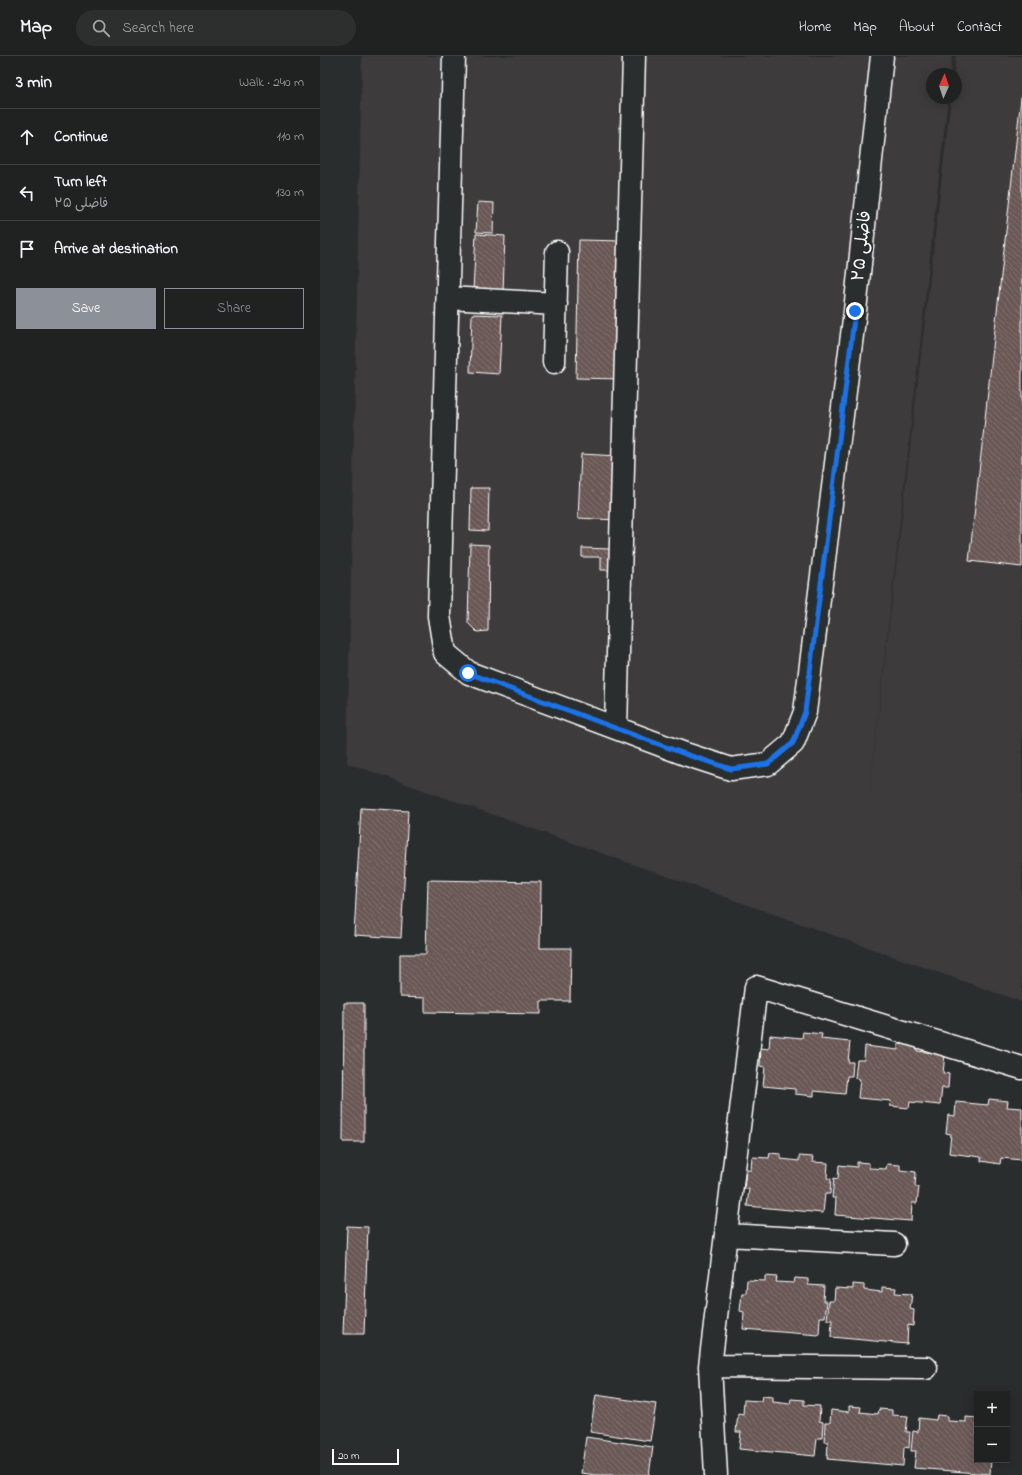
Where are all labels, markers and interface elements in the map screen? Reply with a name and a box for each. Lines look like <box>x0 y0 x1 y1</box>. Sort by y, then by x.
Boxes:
search box <box>76 10 356 46</box>
text: Map <box>20 14 52 41</box>
icon: search <box>90 17 112 39</box>
text: Search here <box>122 17 194 39</box>
text: Home <box>799 17 831 38</box>
text: Map <box>853 17 877 38</box>
text: About <box>899 17 935 38</box>
text: Contact <box>957 17 1002 38</box>
north arrow <box>926 68 962 104</box>
text: 3 min <box>16 70 52 95</box>
text: Walk · 240 m <box>239 73 304 92</box>
icon: ahead <box>16 126 38 148</box>
text: Continue <box>54 126 108 148</box>
text: 110 m <box>277 127 304 146</box>
text: Turn left <box>54 171 107 193</box>
icon: left <box>16 182 38 204</box>
text: 130 m <box>276 183 304 202</box>
text: فاضلی ۲۵ <box>54 194 108 213</box>
street label: فاضلی ۲۵ <box>846 209 878 283</box>
icon: arrive <box>16 238 38 260</box>
text: Arrive at destination <box>54 238 178 260</box>
button: Save <box>16 288 156 329</box>
button: Share <box>164 288 304 329</box>
route end <box>846 302 864 320</box>
route start <box>459 664 477 682</box>
map controls <box>974 1391 1010 1463</box>
button: + <box>974 1391 1010 1427</box>
button: − <box>974 1427 1010 1463</box>
scale bar <box>332 1447 399 1466</box>
text: 20 m <box>338 1448 360 1464</box>

